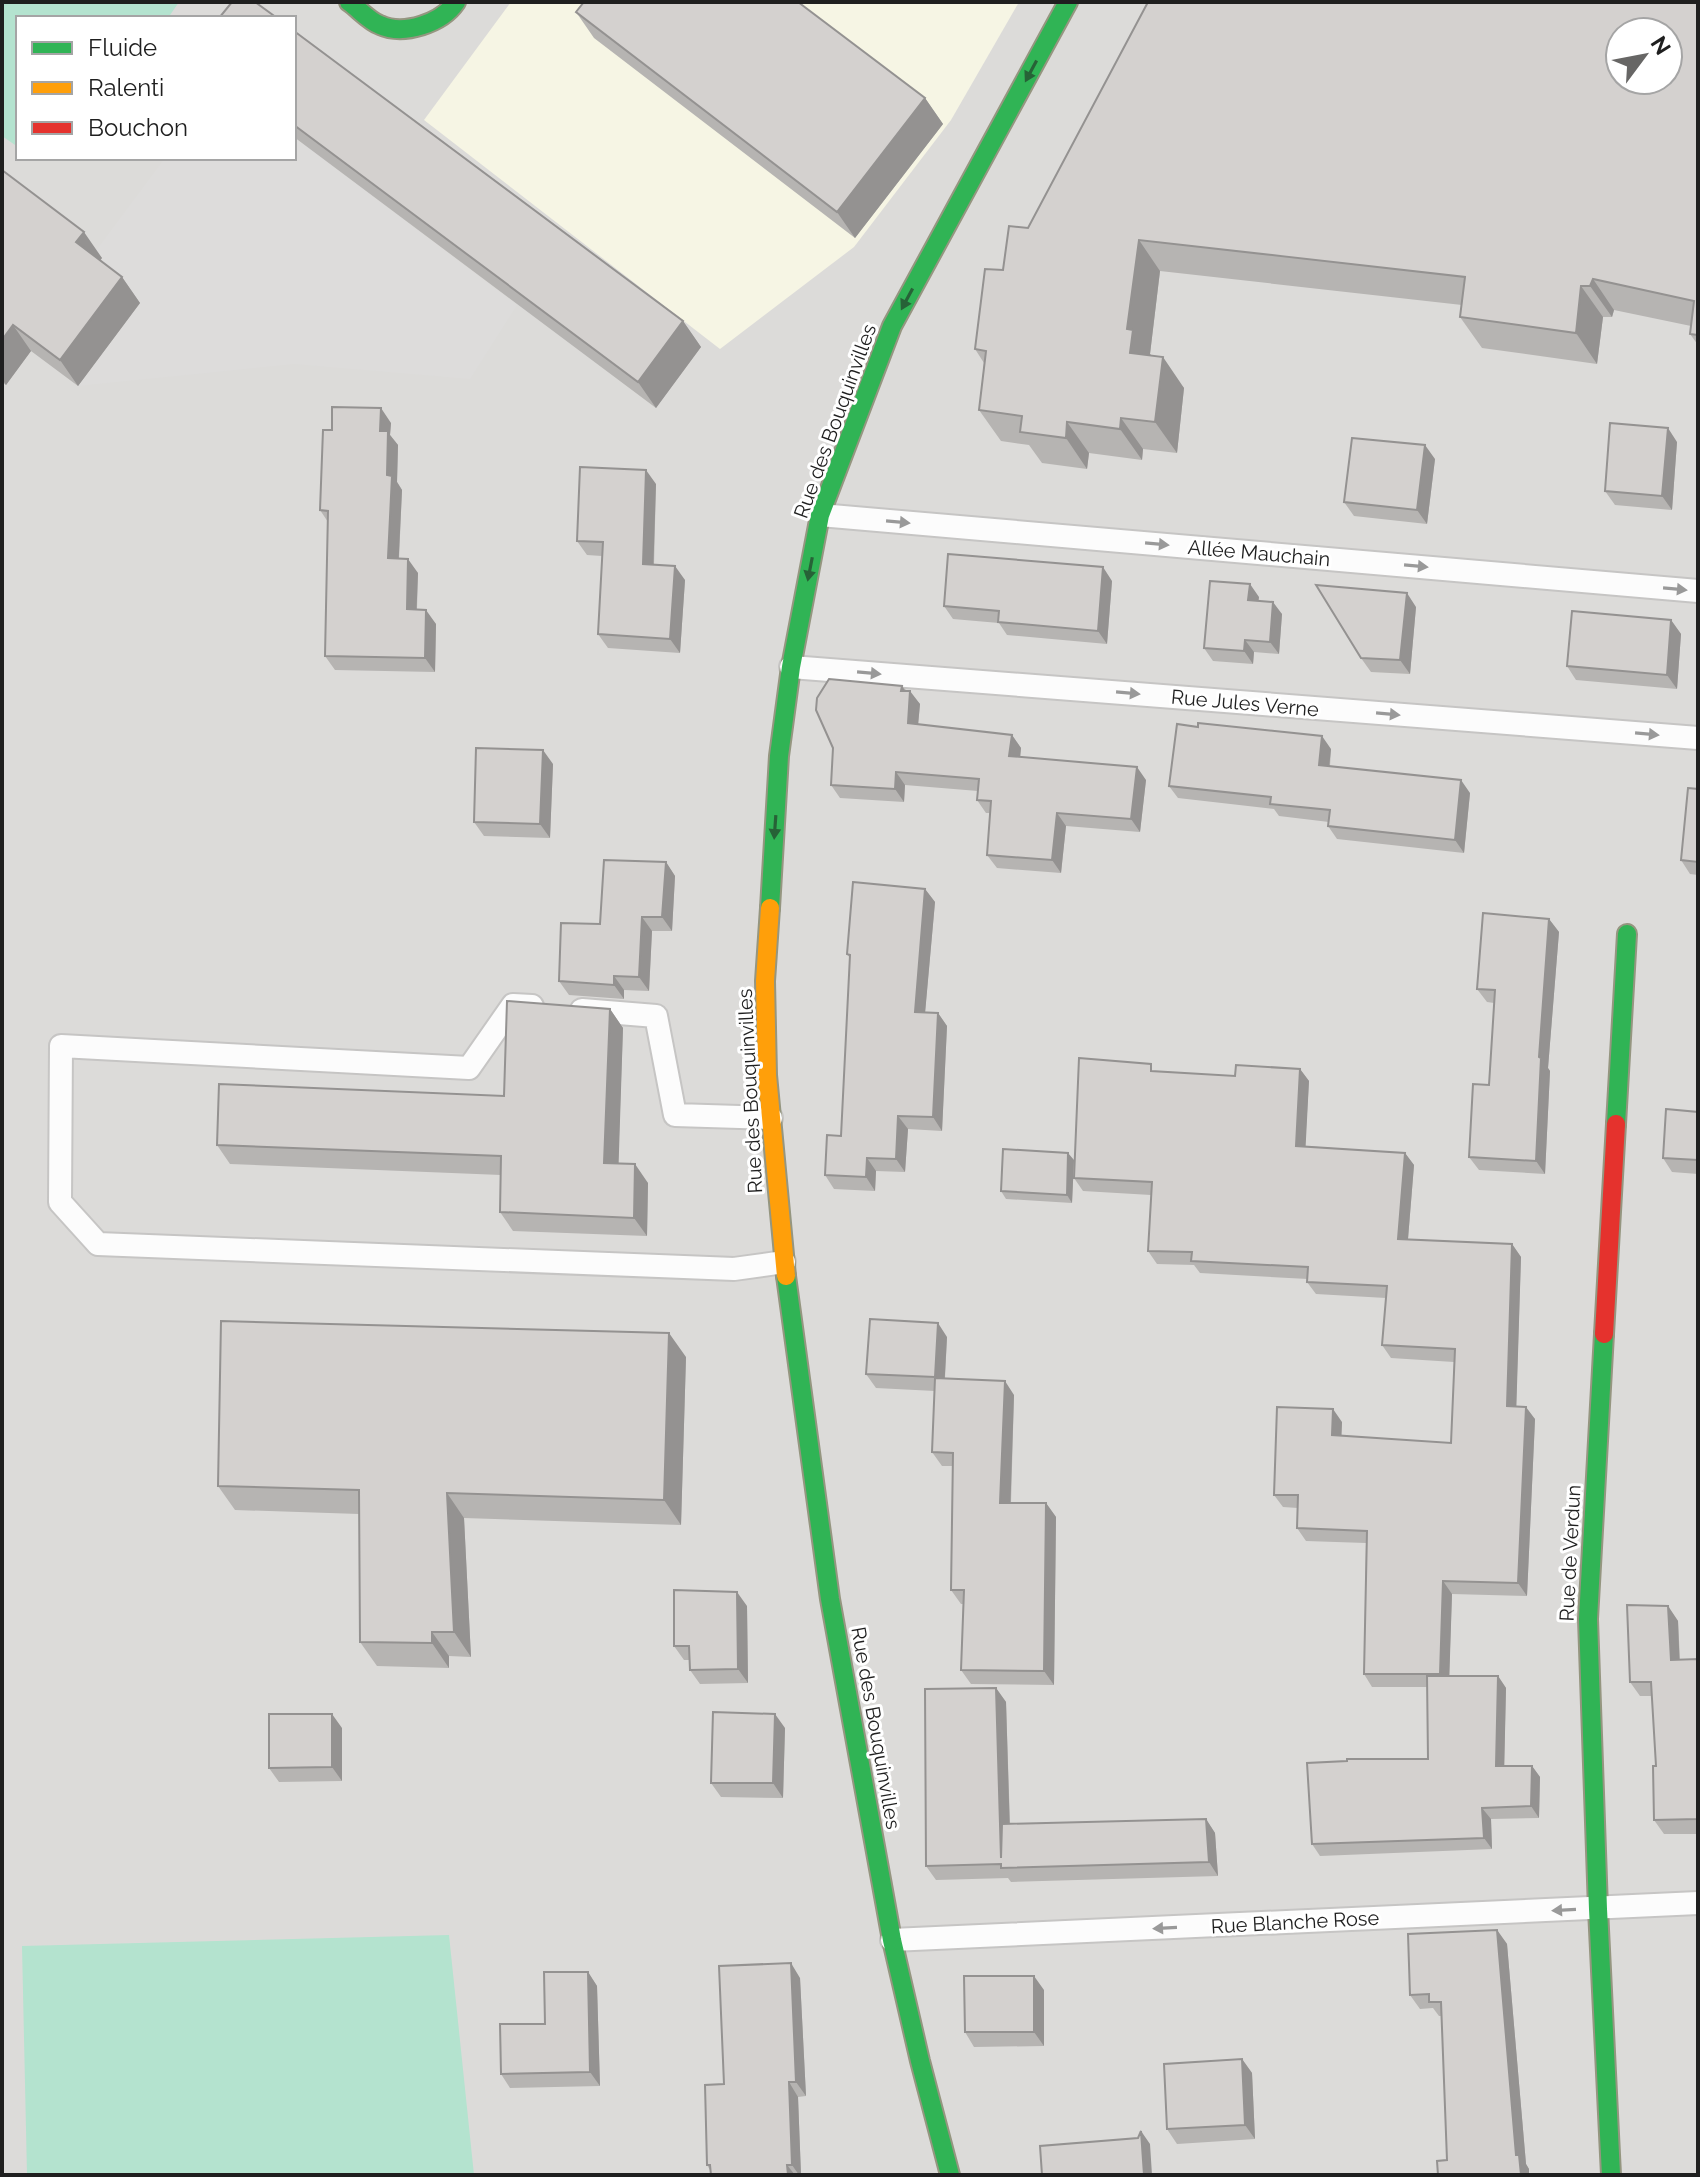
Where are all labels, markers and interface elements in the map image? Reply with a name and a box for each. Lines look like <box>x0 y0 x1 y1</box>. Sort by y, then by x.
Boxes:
legend <box>16 16 296 160</box>
north arrow <box>1604 16 1684 96</box>
text: N <box>1645 31 1676 59</box>
text: Fluide <box>88 33 157 62</box>
one-way arrow <box>1024 59 1037 82</box>
text: Ralenti <box>88 73 164 102</box>
text: Bouchon <box>88 113 188 142</box>
one-way arrow <box>900 288 914 311</box>
street label: Rue des Bouquinvilles <box>789 321 881 521</box>
one-way arrow <box>886 516 911 529</box>
street label: Allée Mauchain <box>1187 535 1331 571</box>
one-way arrow <box>1145 538 1170 551</box>
one-way arrow <box>803 557 816 582</box>
one-way arrow <box>1404 560 1429 573</box>
one-way arrow <box>1663 582 1688 595</box>
one-way arrow <box>857 667 882 680</box>
street label: Rue Jules Verne <box>1170 685 1320 721</box>
one-way arrow <box>1116 687 1141 700</box>
one-way arrow <box>1376 708 1401 721</box>
one-way arrow <box>1635 728 1660 741</box>
one-way arrow <box>768 814 781 840</box>
street label: Rue des Bouquinvilles <box>733 988 767 1194</box>
street label: Rue de Verdun <box>1554 1484 1586 1622</box>
street label: Rue des Bouquinvilles <box>846 1625 906 1831</box>
one-way arrow <box>1551 1904 1576 1917</box>
street label: Rue Blanche Rose <box>1210 1906 1380 1938</box>
one-way arrow <box>1152 1921 1177 1934</box>

